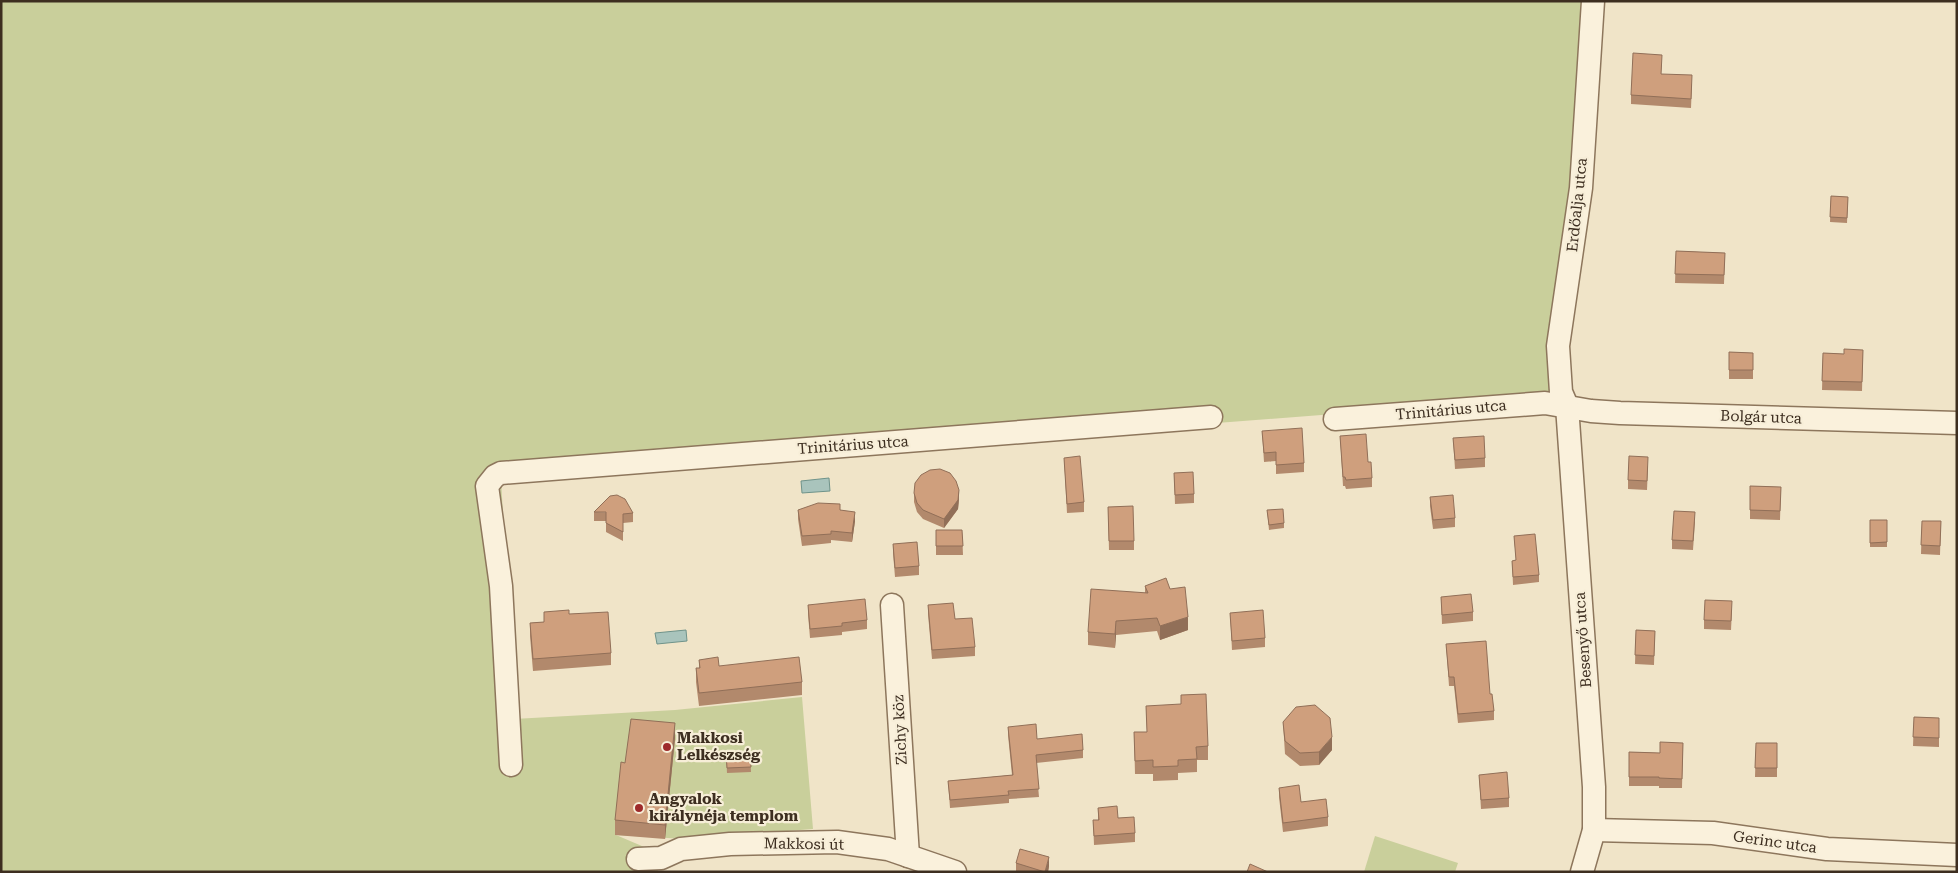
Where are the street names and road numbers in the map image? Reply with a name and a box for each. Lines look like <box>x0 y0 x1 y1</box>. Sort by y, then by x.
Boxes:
street label: Erdőalja utca <box>1563 157 1591 253</box>
street label: Trinitárius utca <box>1395 396 1507 424</box>
street label: Bolgár utca <box>1720 407 1802 427</box>
street label: Trinitárius utca <box>797 432 909 458</box>
street label: Besenyő utca <box>1571 591 1595 689</box>
street label: Zichy köz <box>889 695 911 765</box>
street label: Gerinc utca <box>1732 827 1818 857</box>
street label: Makkosi út <box>764 834 845 854</box>

